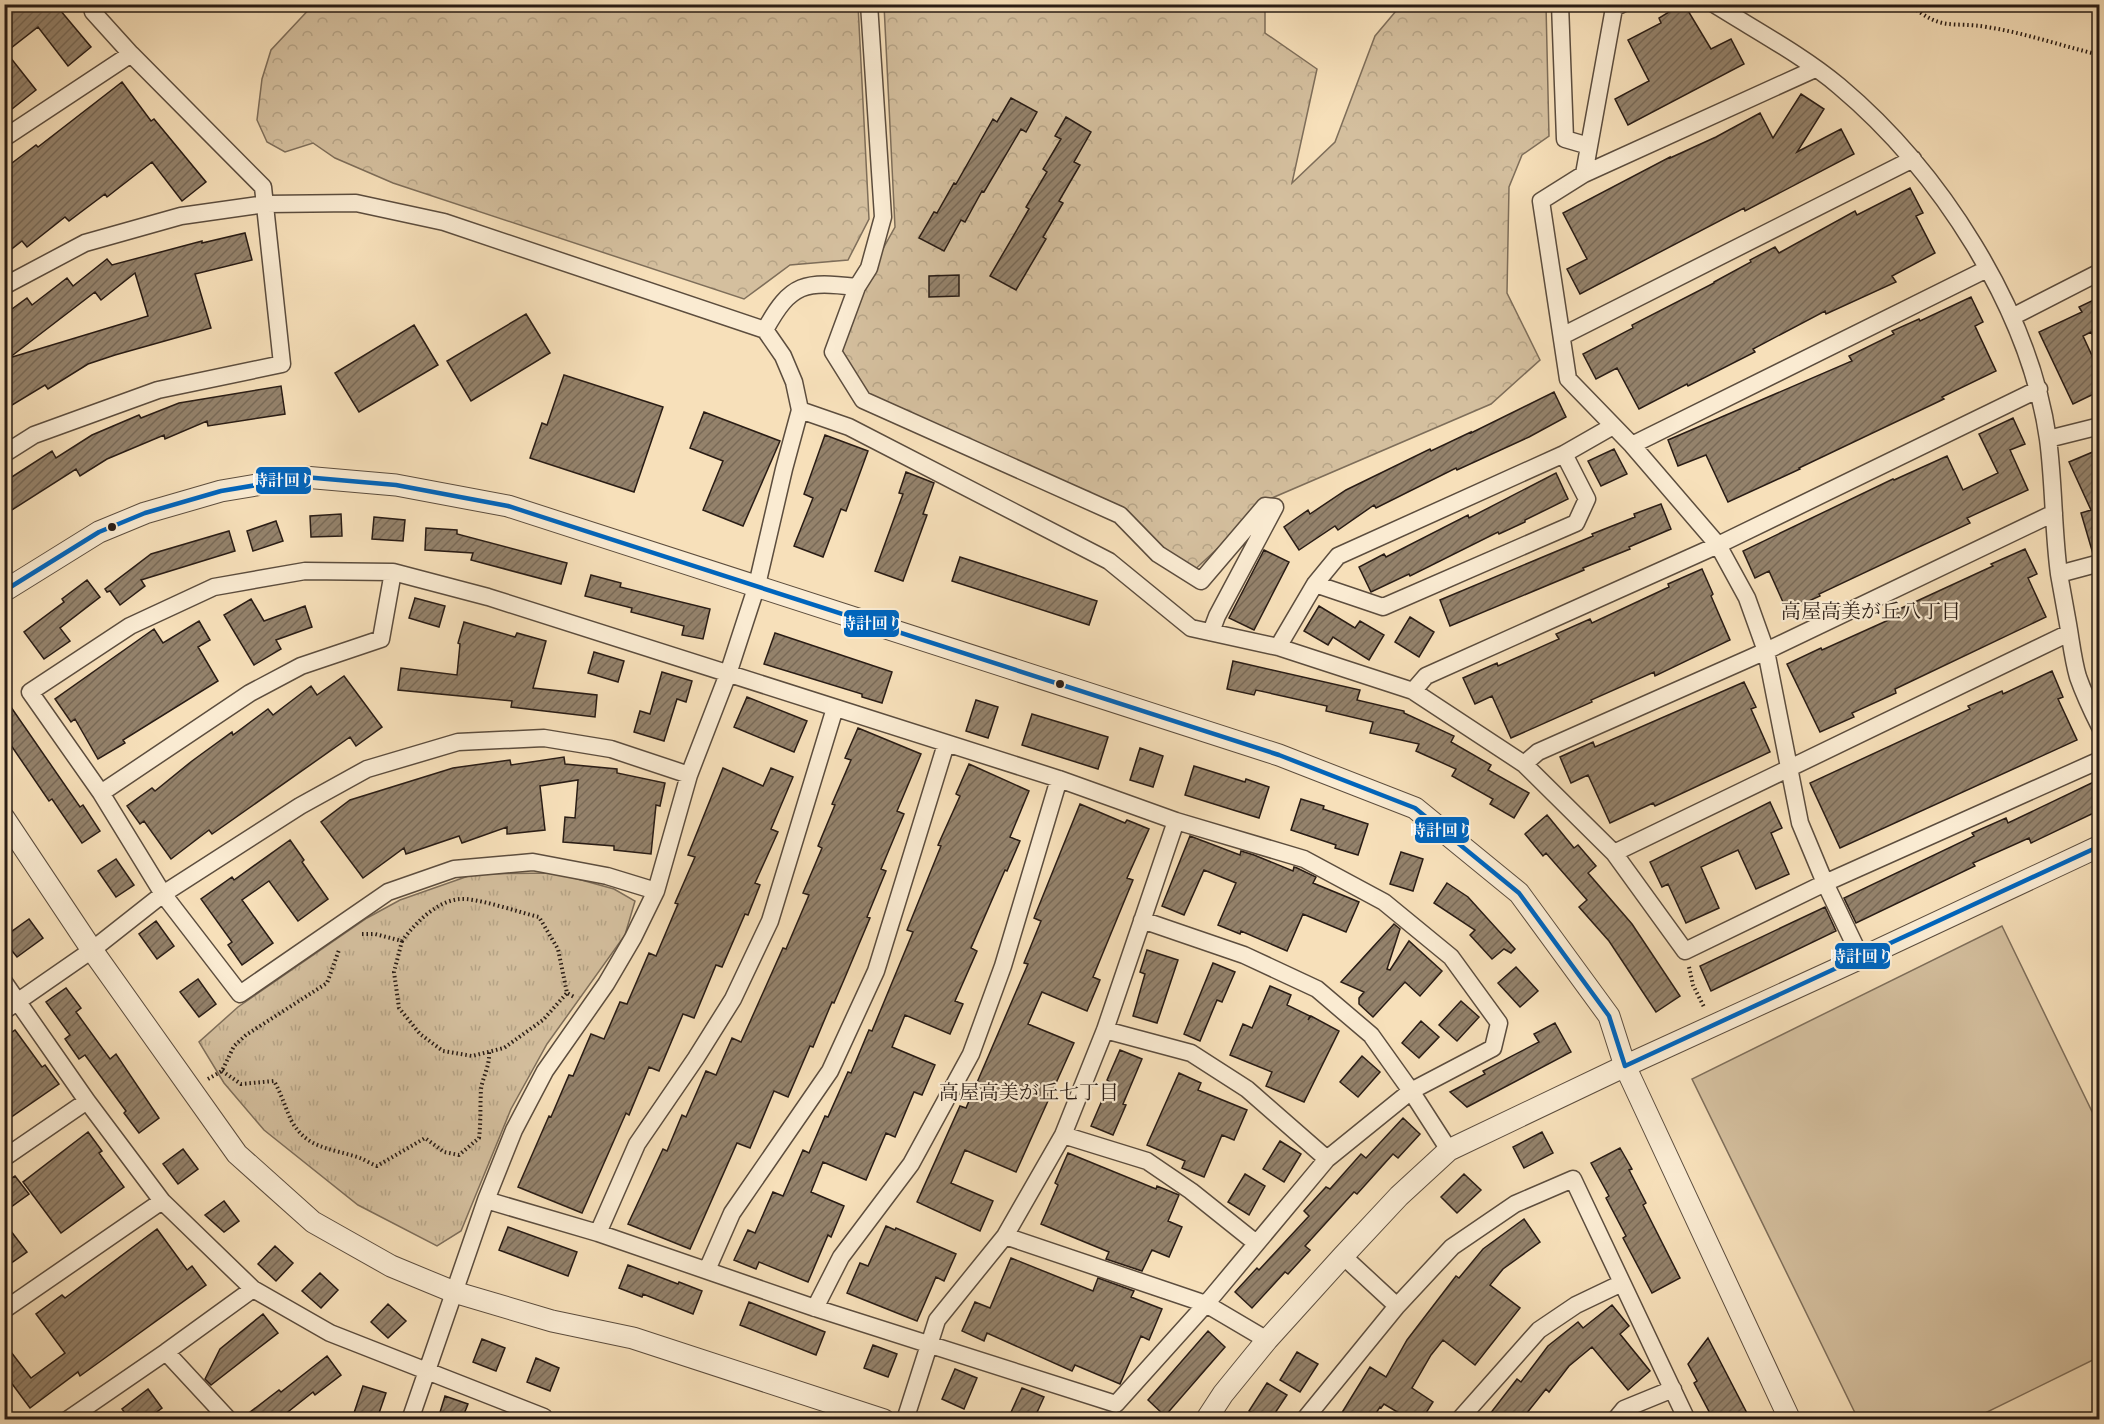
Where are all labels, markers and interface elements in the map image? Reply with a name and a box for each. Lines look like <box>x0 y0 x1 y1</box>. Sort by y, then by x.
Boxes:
line badge: 時計回り <box>255 466 312 495</box>
text: 時計回り <box>252 471 316 493</box>
unlabelled marker <box>106 521 118 533</box>
district label: 高屋高美が丘八丁目 <box>1781 599 1961 627</box>
line badge: 時計回り <box>843 609 900 638</box>
text: 時計回り <box>840 614 904 636</box>
unlabelled marker <box>1054 678 1066 690</box>
line badge: 時計回り <box>1414 816 1470 844</box>
text: 時計回り <box>1410 821 1474 843</box>
line badge: 時計回り <box>1834 942 1891 970</box>
text: 時計回り <box>1830 947 1894 969</box>
district label: 高屋高美が丘七丁目 <box>939 1080 1119 1108</box>

